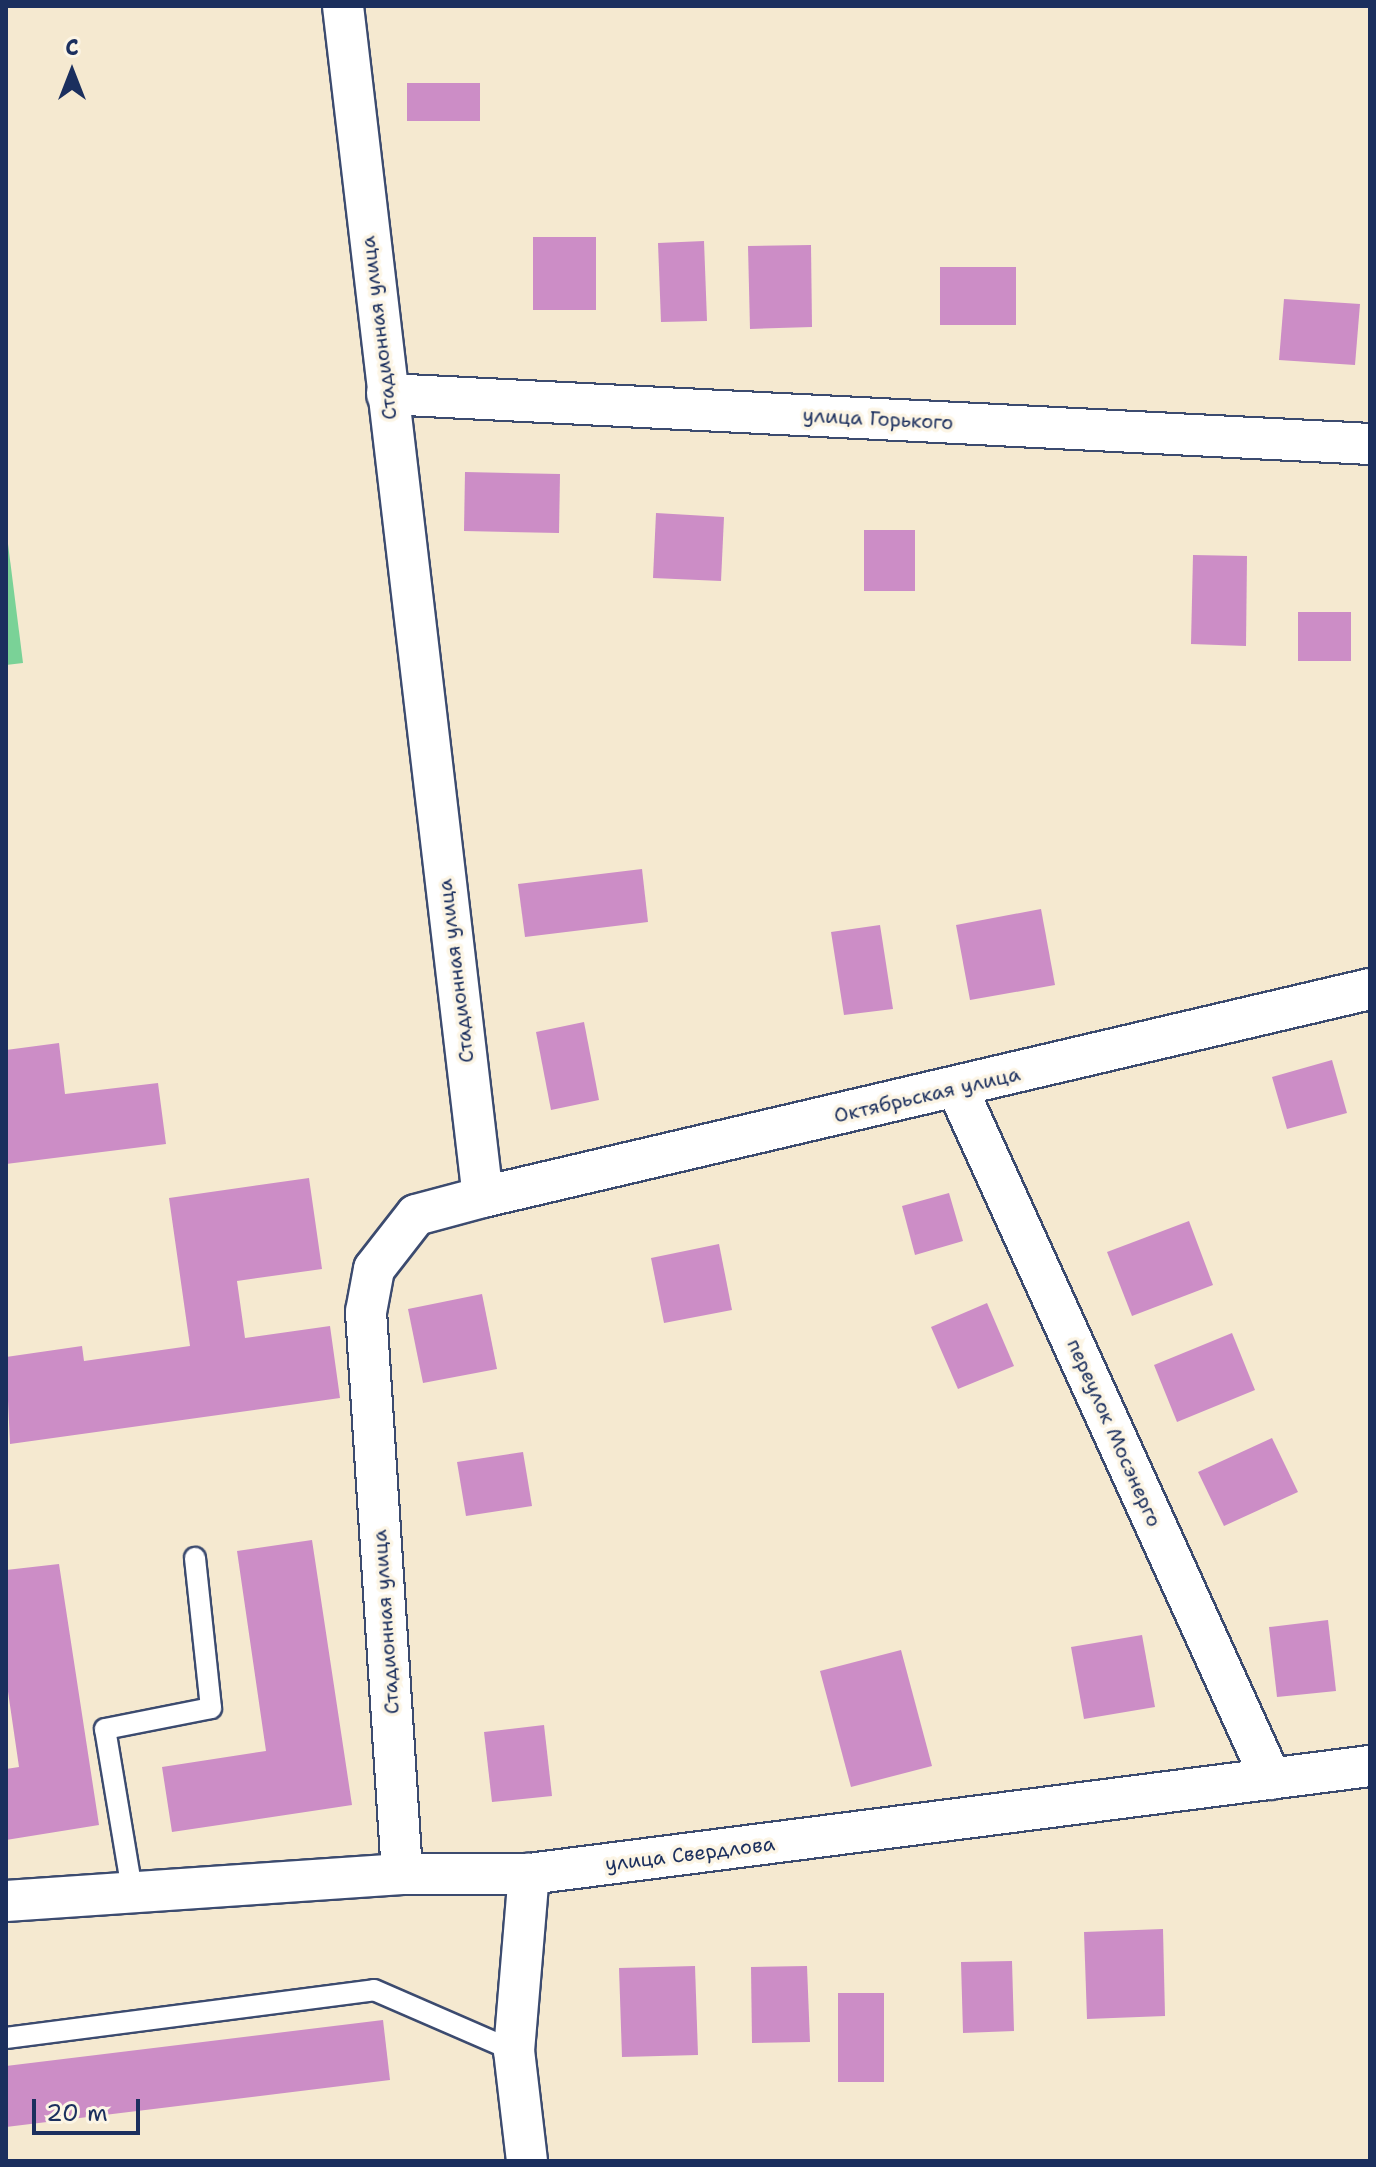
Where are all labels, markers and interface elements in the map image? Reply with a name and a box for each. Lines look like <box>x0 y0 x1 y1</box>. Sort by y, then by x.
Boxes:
north arrow <box>32 32 112 112</box>
text: С <box>65 33 79 62</box>
street label: Стадионная улица <box>356 235 402 421</box>
street label: улица Горького <box>802 403 954 435</box>
street label: Стадионная улица <box>433 878 479 1064</box>
street label: Октябрьская улица <box>832 1062 1022 1128</box>
street label: переулок Мосэнерго <box>1062 1335 1166 1531</box>
street label: Стадионная улица <box>368 1529 404 1715</box>
street label: улица Свердлова <box>604 1832 776 1876</box>
scale bar <box>36 2083 144 2133</box>
text: 20 m <box>46 2097 108 2129</box>

